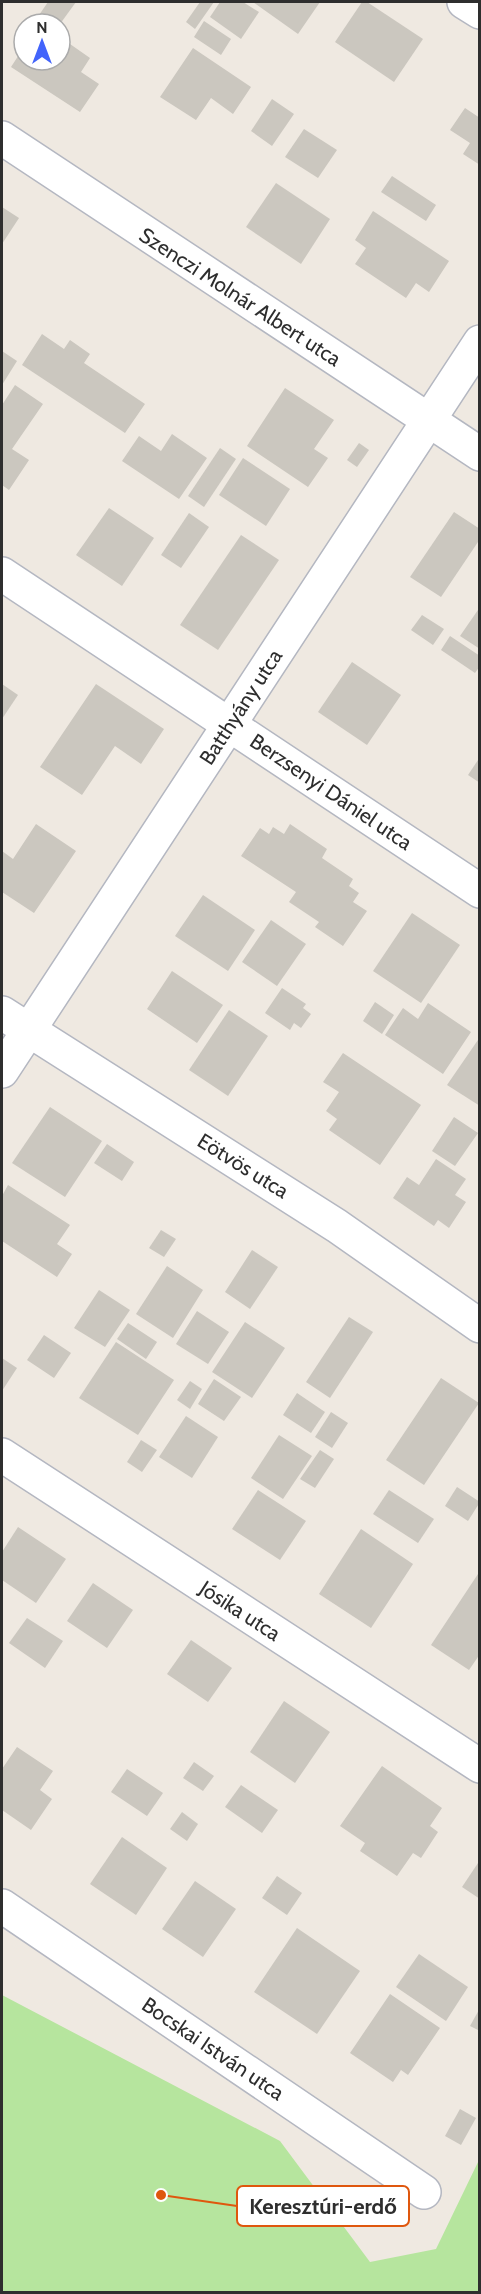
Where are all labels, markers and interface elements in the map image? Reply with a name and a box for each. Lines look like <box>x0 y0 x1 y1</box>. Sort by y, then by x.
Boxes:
north arrow <box>12 12 72 72</box>
text: N <box>36 18 48 37</box>
street label: Szenczi Molnár Albert utca <box>135 222 346 371</box>
street label: Batthyány utca <box>194 644 287 769</box>
street label: Berzsenyi Dániel utca <box>246 728 417 855</box>
street label: Eötvös utca <box>193 1128 293 1203</box>
street label: Jósika utca <box>194 1575 285 1646</box>
street label: Bocskai István utca <box>137 1992 289 2105</box>
callout: Keresztúri-erdő <box>237 2186 409 2226</box>
text: Keresztúri-erdő <box>249 2193 397 2220</box>

